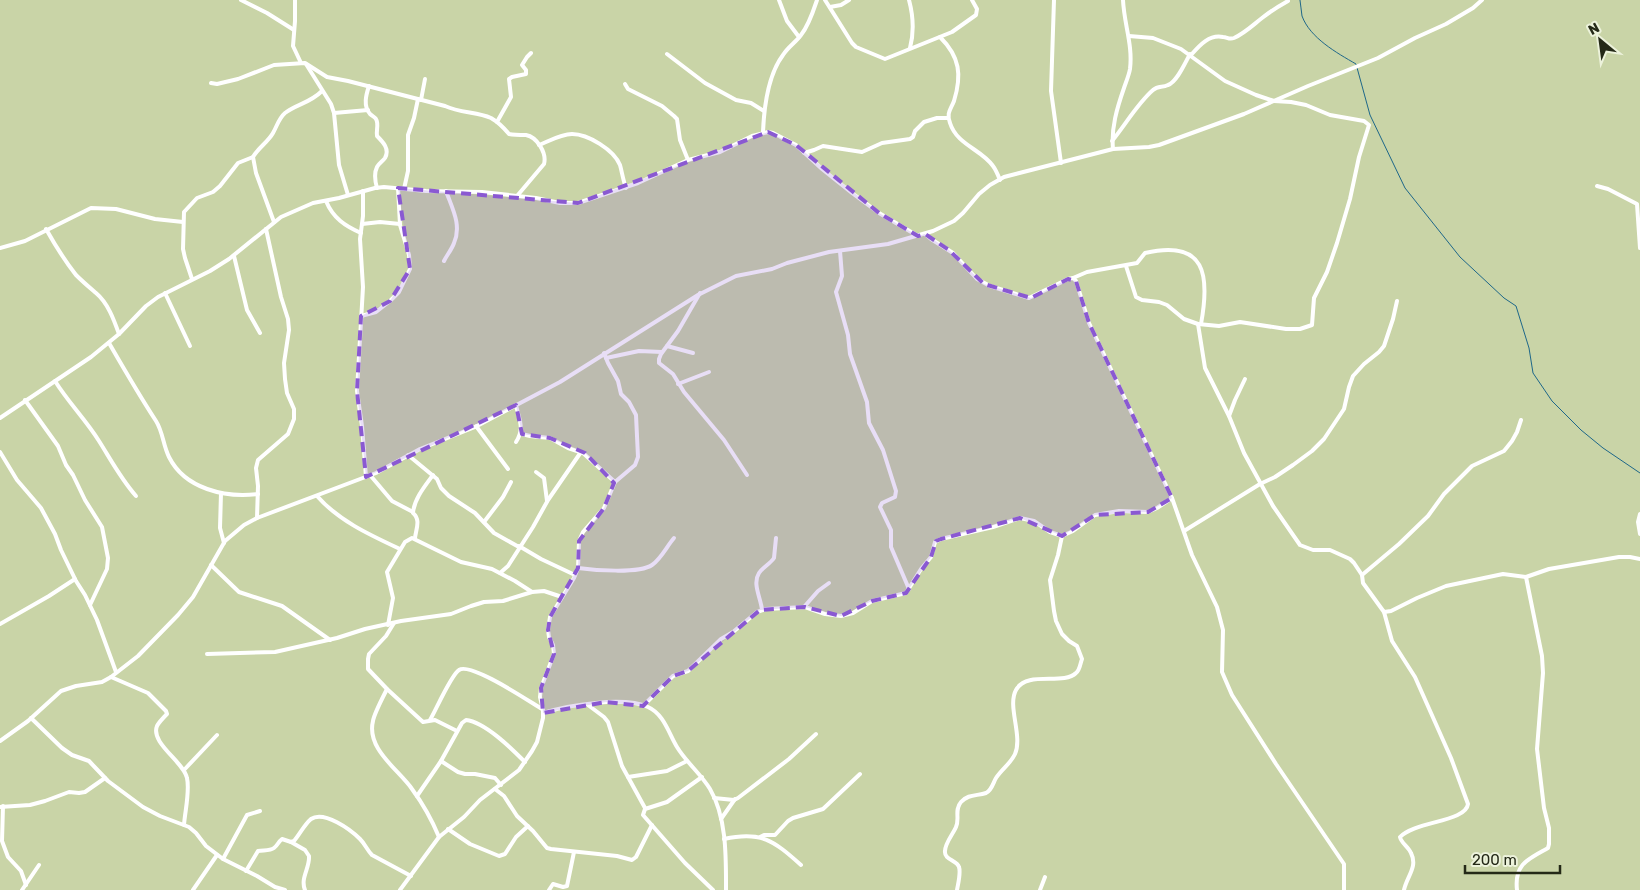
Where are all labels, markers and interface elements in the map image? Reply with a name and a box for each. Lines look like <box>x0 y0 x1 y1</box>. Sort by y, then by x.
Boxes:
north arrow <box>1575 15 1625 65</box>
text: N <box>1585 19 1602 39</box>
scale bar <box>1465 842 1560 874</box>
text: 200 m <box>1472 851 1517 869</box>

